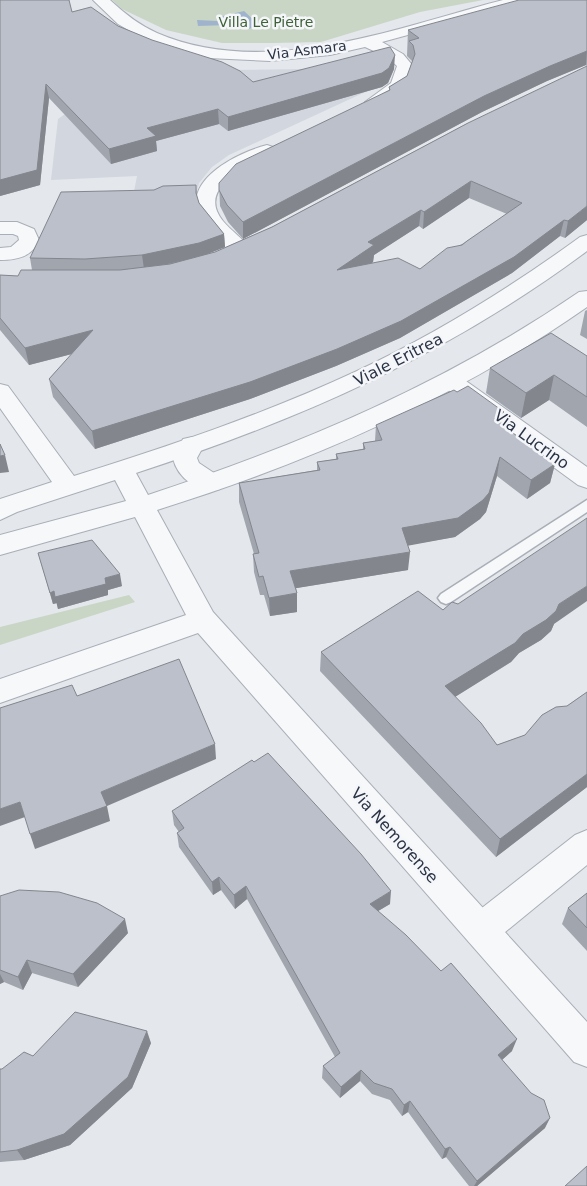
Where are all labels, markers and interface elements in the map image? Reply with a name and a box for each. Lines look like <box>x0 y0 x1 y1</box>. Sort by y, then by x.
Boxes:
park label: Villa Le Pietre <box>219 14 313 30</box>
street label: Via Asmara <box>267 37 347 63</box>
street label: Viale Eritrea <box>350 329 446 390</box>
street label: Via Lucrino <box>490 406 573 473</box>
street label: Via Nemorense <box>347 784 442 887</box>

